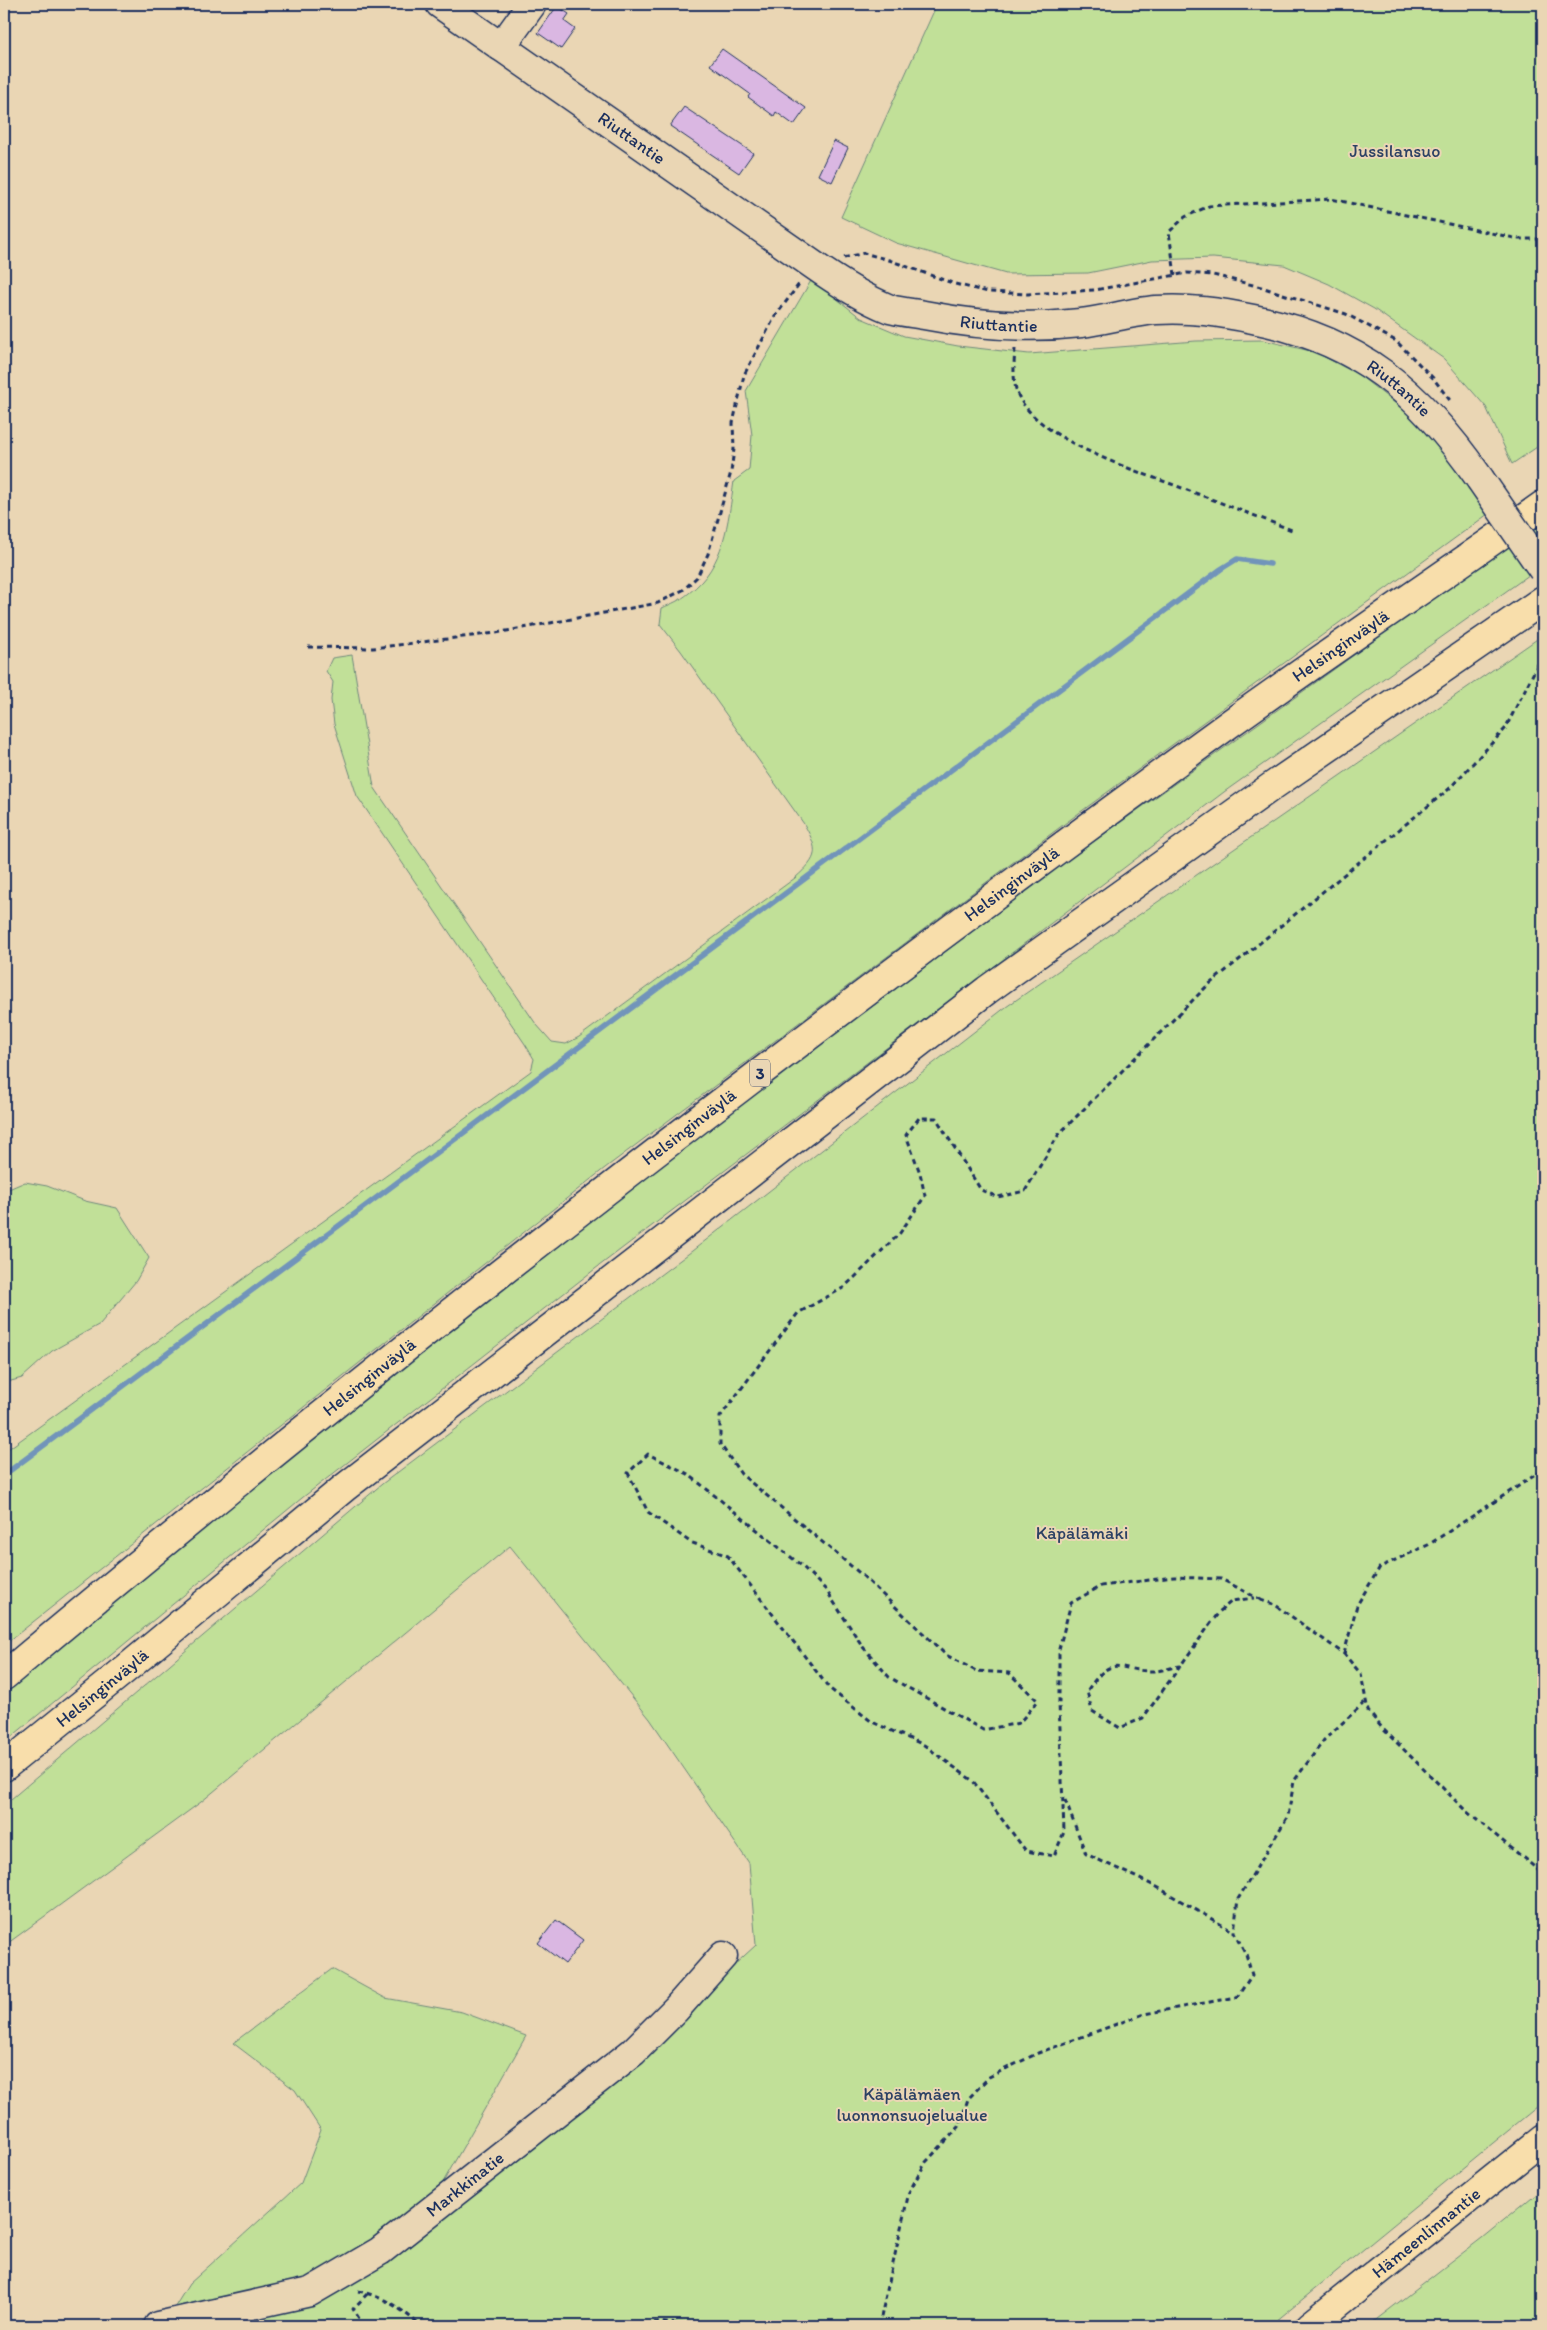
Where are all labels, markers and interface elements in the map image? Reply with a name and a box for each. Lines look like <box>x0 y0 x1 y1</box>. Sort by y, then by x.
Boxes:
street label: Riuttantie <box>594 107 670 169</box>
park label: Jussilansuo <box>1350 140 1440 162</box>
street label: Riuttantie <box>959 310 1038 337</box>
street label: Riuttantie <box>1363 355 1436 421</box>
street label: Helsinginväylä <box>1288 604 1394 687</box>
street label: Helsinginväylä <box>960 841 1064 926</box>
road number: 3 <box>750 1060 770 1086</box>
street label: Helsinginväylä <box>637 1083 741 1170</box>
street label: Helsinginväylä <box>318 1333 421 1421</box>
park label: Käpälämäki <box>1036 1522 1128 1544</box>
street label: Helsinginväylä <box>51 1643 153 1732</box>
park label: Käpälämäen luonnonsuojelualue <box>836 2083 988 2126</box>
street label: Markkinatie <box>422 2147 508 2222</box>
street label: Hämeenlinnantie <box>1367 2183 1485 2283</box>

